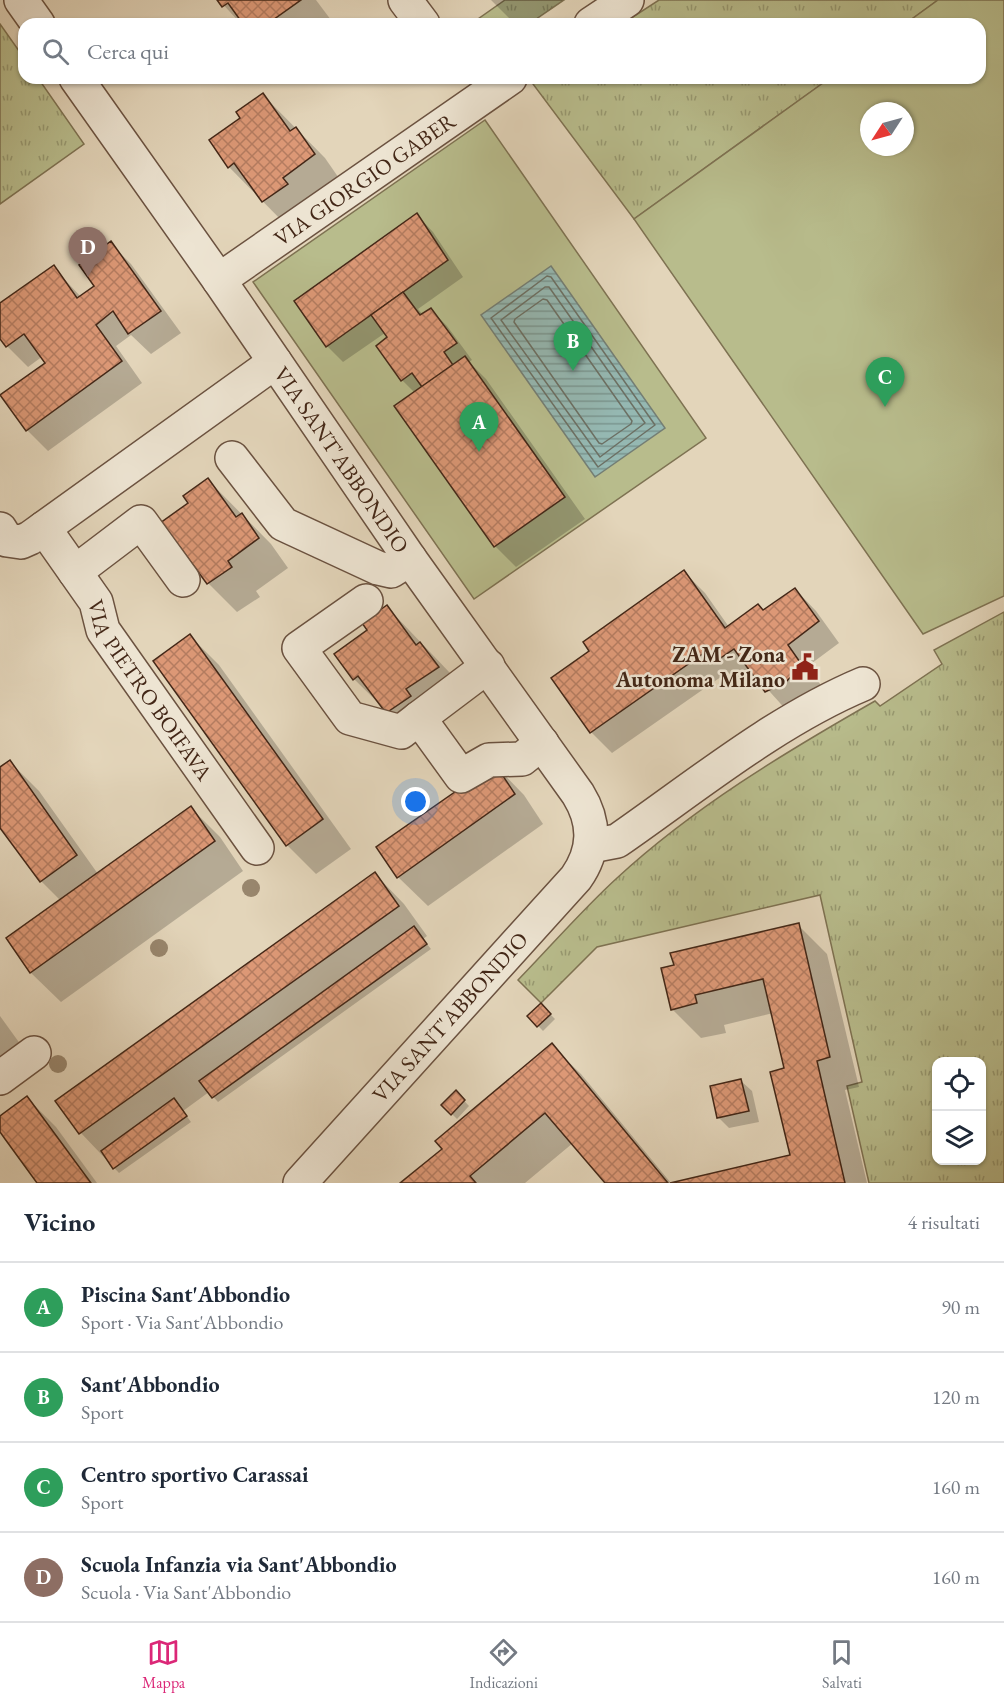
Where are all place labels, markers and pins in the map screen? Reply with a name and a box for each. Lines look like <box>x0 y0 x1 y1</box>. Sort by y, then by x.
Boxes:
pin: D <box>68 228 107 277</box>
pin: B <box>554 322 592 371</box>
pin: C <box>866 358 904 407</box>
pin: A <box>460 402 498 452</box>
place label: ZAM - Zona Autonoma Milano <box>615 640 785 694</box>
public building icon: ZAM - Zona Autonoma Milano <box>790 652 820 682</box>

